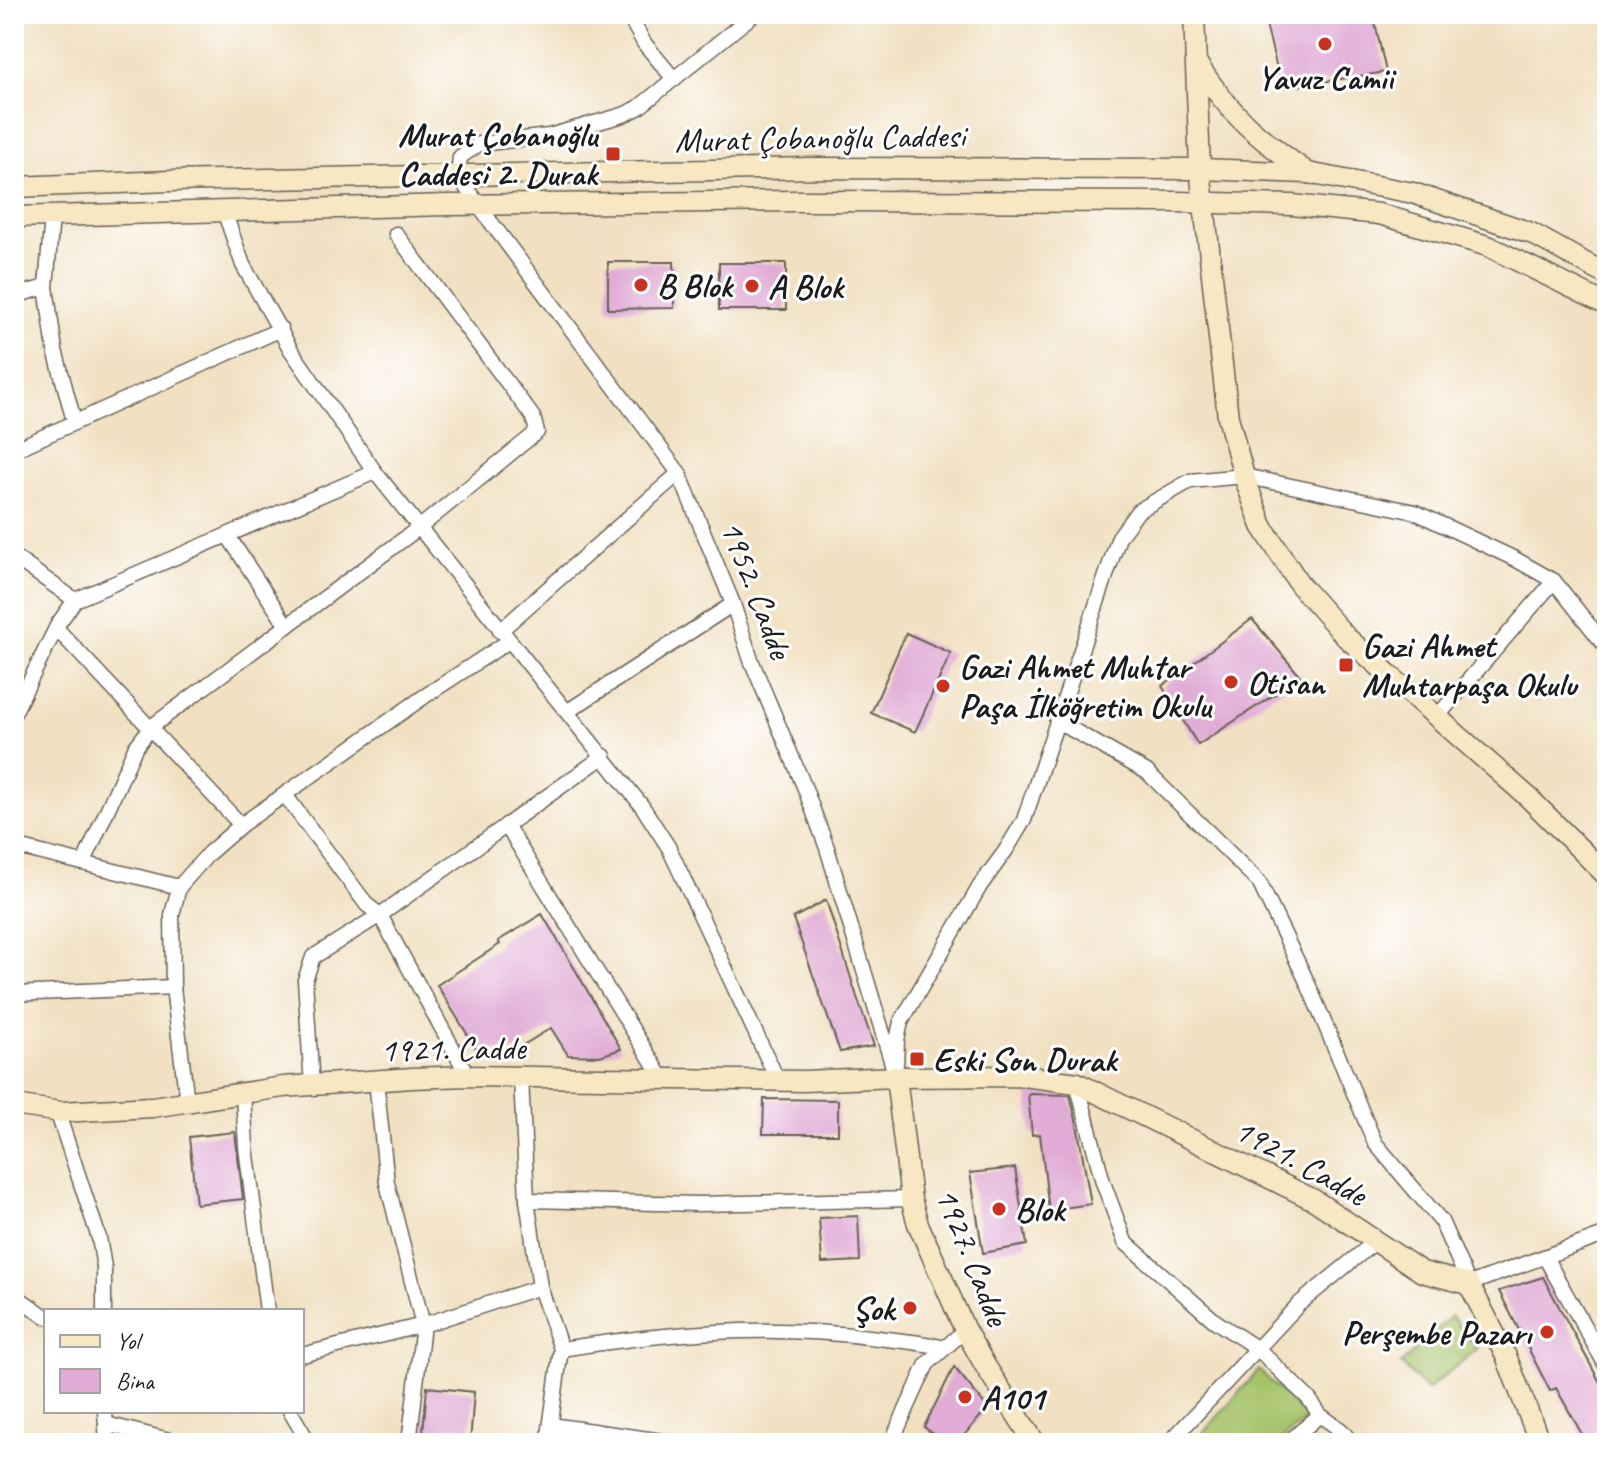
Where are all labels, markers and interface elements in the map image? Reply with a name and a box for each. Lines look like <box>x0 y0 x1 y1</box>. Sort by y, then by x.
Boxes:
marker: Yavuz Camii <box>1316 35 1334 53</box>
place label: Yavuz Camii <box>1257 56 1397 99</box>
place label: Murat Çobanoğlu Caddesi 2. Durak <box>398 113 600 195</box>
street label: Murat Çobanoğlu Caddesi <box>675 113 969 162</box>
marker: Murat Çobanoğlu Caddesi 2. Durak <box>604 145 622 163</box>
place label: B Blok <box>657 264 735 307</box>
place label: A Blok <box>768 265 846 308</box>
marker: B Blok <box>632 276 650 294</box>
marker: A Blok <box>743 277 761 295</box>
street label: 1952. Cadde <box>711 514 803 666</box>
place label: Gazi Ahmet Muhtarpaşa Okulu <box>1362 624 1579 706</box>
place label: Gazi Ahmet Muhtar Paşa İlköğretim Okulu <box>959 645 1213 727</box>
marker: Gazi Ahmet Muhtarpaşa Okulu <box>1337 656 1355 674</box>
place label: Otisan <box>1247 661 1327 704</box>
marker: Otisan <box>1222 673 1240 691</box>
marker: Gazi Ahmet Muhtar Paşa İlköğretim Okulu <box>934 677 952 695</box>
street label: 1921. Cadde <box>380 1026 528 1071</box>
place label: Eski Son Durak <box>933 1038 1119 1081</box>
marker: Eski Son Durak <box>908 1050 926 1068</box>
street label: 1921. Cadde <box>1227 1108 1376 1216</box>
street label: 1927. Cadde <box>925 1181 1020 1333</box>
place label: Blok <box>1015 1188 1067 1231</box>
marker: Blok <box>990 1200 1008 1218</box>
place label: Şok <box>852 1287 897 1330</box>
marker: Şok <box>901 1299 919 1317</box>
legend <box>44 1309 304 1413</box>
place label: Perşembe Pazarı <box>1342 1311 1534 1354</box>
marker: Perşembe Pazarı <box>1538 1323 1556 1341</box>
text: Yol <box>116 1326 143 1356</box>
text: Bina <box>116 1366 155 1396</box>
place label: A101 <box>981 1376 1048 1419</box>
marker: A101 <box>956 1388 974 1406</box>

